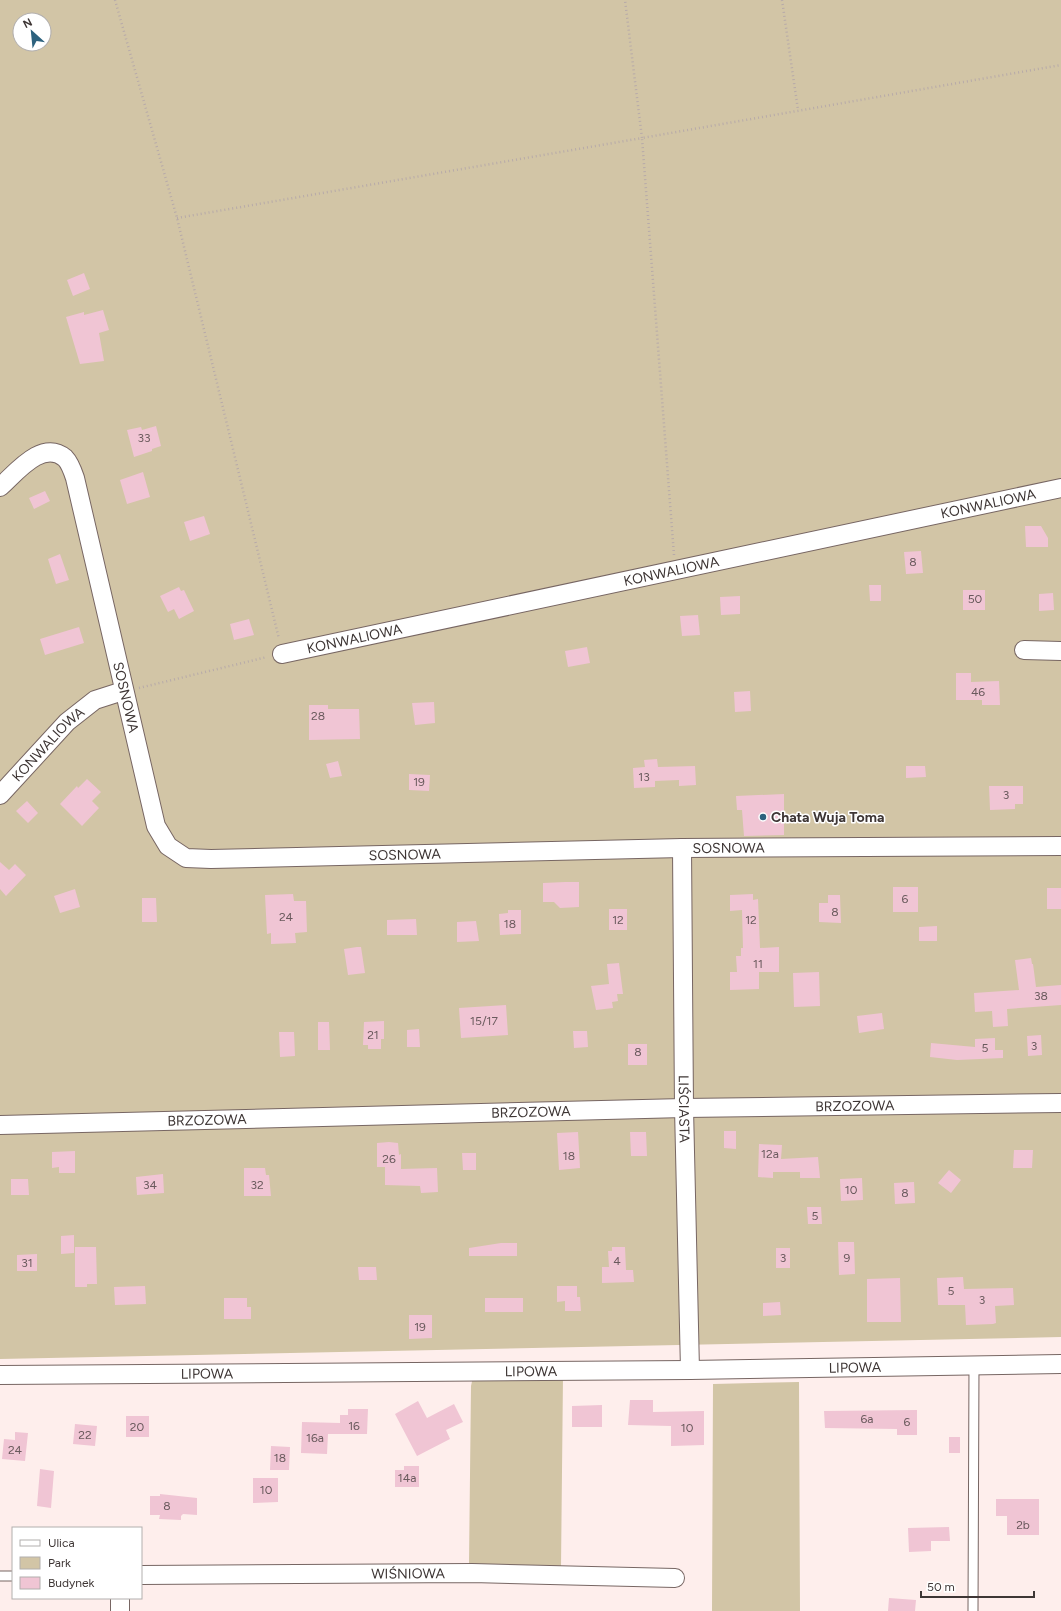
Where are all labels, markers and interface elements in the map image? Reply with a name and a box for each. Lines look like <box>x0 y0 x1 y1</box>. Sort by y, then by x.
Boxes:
north arrow <box>12 12 52 52</box>
text: N <box>21 16 34 31</box>
house number: 33 <box>137 431 151 445</box>
street label: KONWALIOWA <box>939 485 1038 522</box>
street label: KONWALIOWA <box>622 553 721 590</box>
house number: 8 <box>909 555 917 569</box>
house number: 50 <box>968 592 983 606</box>
street label: KONWALIOWA <box>305 621 404 657</box>
street label: SOSNOWA <box>109 660 142 735</box>
house number: 46 <box>971 685 985 699</box>
street label: KONWALIOWA <box>9 703 88 785</box>
house number: 28 <box>311 709 325 723</box>
house number: 13 <box>638 770 650 784</box>
house number: 19 <box>413 775 425 789</box>
house number: 3 <box>1003 788 1009 802</box>
place label: Chata Wuja Toma <box>771 809 884 826</box>
marker: Chata Wuja Toma <box>758 812 768 822</box>
street label: SOSNOWA <box>693 840 765 857</box>
street label: SOSNOWA <box>368 846 442 864</box>
house number: 6 <box>902 892 909 906</box>
house number: 8 <box>831 905 839 919</box>
house number: 24 <box>279 910 294 924</box>
house number: 12 <box>612 913 624 927</box>
house number: 12 <box>745 913 757 927</box>
house number: 18 <box>504 917 516 931</box>
house number: 11 <box>753 957 763 971</box>
house number: 38 <box>1034 989 1048 1003</box>
house number: 15/17 <box>470 1014 499 1028</box>
house number: 21 <box>367 1028 379 1042</box>
house number: 3 <box>1031 1039 1037 1053</box>
house number: 5 <box>982 1041 989 1055</box>
house number: 8 <box>634 1045 642 1059</box>
street label: LIŚCIASTA <box>675 1075 693 1144</box>
street label: BRZOZOWA <box>815 1097 895 1115</box>
street label: BRZOZOWA <box>491 1103 571 1122</box>
street label: BRZOZOWA <box>167 1111 247 1130</box>
house number: 12a <box>761 1147 779 1161</box>
house number: 18 <box>563 1149 575 1163</box>
house number: 26 <box>382 1152 396 1166</box>
house number: 34 <box>143 1178 158 1192</box>
house number: 32 <box>250 1178 264 1192</box>
house number: 10 <box>845 1183 858 1197</box>
house number: 8 <box>901 1186 909 1200</box>
house number: 5 <box>812 1209 819 1223</box>
house number: 3 <box>780 1251 786 1265</box>
house number: 9 <box>844 1251 851 1265</box>
house number: 4 <box>613 1254 621 1268</box>
house number: 31 <box>21 1256 33 1270</box>
house number: 5 <box>948 1284 955 1298</box>
house number: 3 <box>979 1293 985 1307</box>
house number: 19 <box>414 1320 426 1334</box>
street label: LIPOWA <box>829 1359 882 1377</box>
street label: LIPOWA <box>505 1363 558 1380</box>
street label: LIPOWA <box>181 1365 234 1383</box>
house number: 6a <box>861 1412 873 1426</box>
house number: 6 <box>904 1415 911 1429</box>
house number: 16 <box>348 1419 360 1433</box>
house number: 20 <box>130 1420 145 1434</box>
house number: 10 <box>681 1421 694 1435</box>
house number: 22 <box>78 1428 92 1442</box>
house number: 16a <box>306 1431 324 1445</box>
house number: 24 <box>8 1443 23 1457</box>
house number: 18 <box>274 1451 286 1465</box>
house number: 14a <box>398 1471 416 1485</box>
house number: 10 <box>260 1483 273 1497</box>
house number: 8 <box>163 1499 171 1513</box>
house number: 2b <box>1016 1518 1030 1532</box>
legend <box>12 1527 142 1599</box>
text: Ulica <box>48 1536 75 1550</box>
text: Park <box>48 1556 71 1570</box>
street label: WIŚNIOWA <box>371 1565 445 1583</box>
scale bar <box>921 1573 1034 1599</box>
text: Budynek <box>48 1576 95 1590</box>
text: 50 m <box>927 1580 955 1594</box>

